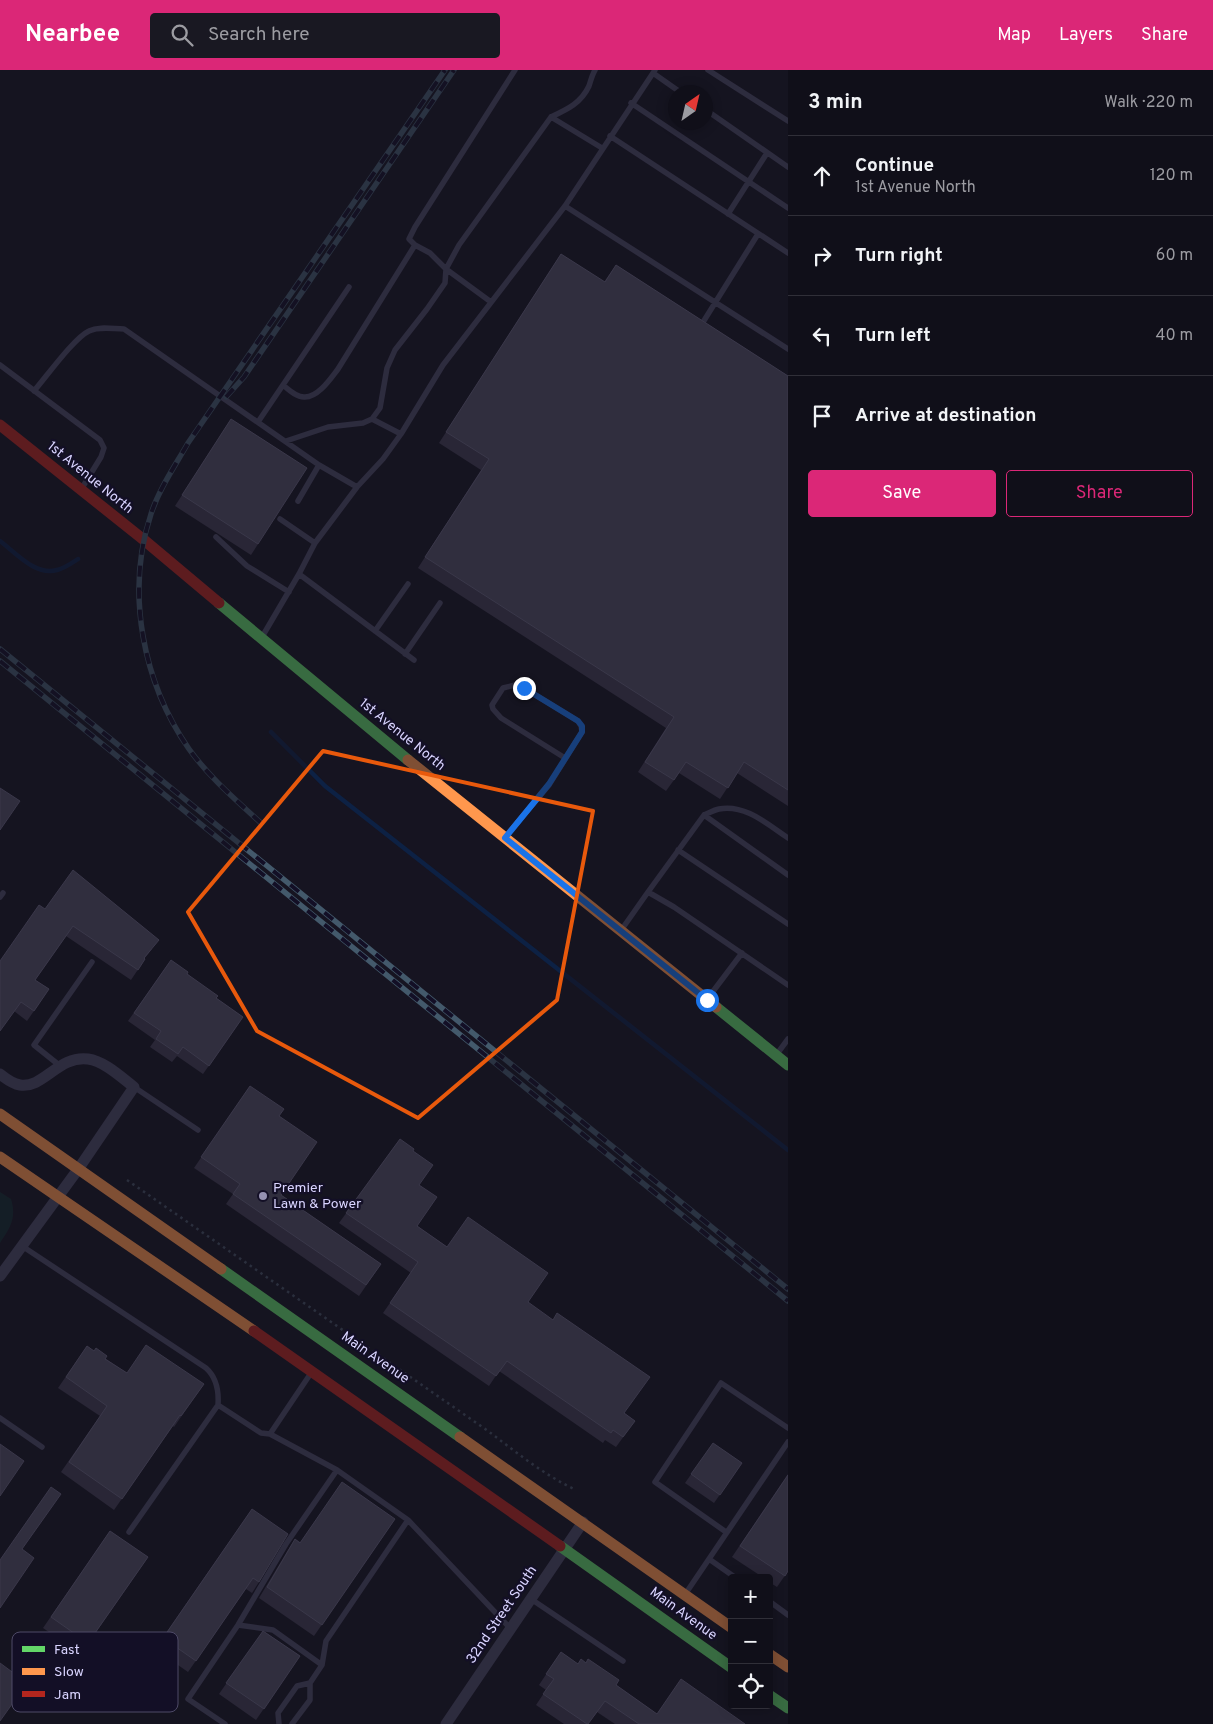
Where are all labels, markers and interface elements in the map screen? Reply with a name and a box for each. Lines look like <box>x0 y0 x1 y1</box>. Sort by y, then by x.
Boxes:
search box <box>150 13 500 58</box>
text: Nearbee <box>25 20 120 50</box>
icon: search <box>168 21 196 49</box>
text: Search here <box>208 23 310 47</box>
text: Map <box>997 24 1031 47</box>
text: Layers <box>1059 24 1113 47</box>
text: Share <box>1141 24 1188 47</box>
north arrow <box>668 85 713 130</box>
text: 3 min <box>808 89 863 116</box>
text: Walk · 220 m <box>1104 93 1193 113</box>
text: Continue <box>855 154 934 178</box>
icon: ahead <box>808 162 836 190</box>
text: 120 m <box>1150 166 1193 186</box>
text: 1st Avenue North <box>855 178 976 198</box>
icon: right <box>808 242 836 270</box>
text: Turn right <box>855 244 943 268</box>
text: 60 m <box>1156 246 1193 266</box>
icon: left <box>808 322 836 350</box>
text: Turn left <box>855 324 931 348</box>
text: 40 m <box>1155 326 1193 346</box>
icon: arrive <box>808 402 836 430</box>
text: Arrive at destination <box>855 404 1036 428</box>
street label: 1st Avenue North <box>44 438 136 518</box>
button: Save <box>808 470 996 517</box>
button: Share <box>1006 470 1193 517</box>
route end <box>513 677 536 700</box>
street label: 1st Avenue North <box>356 695 448 775</box>
route start <box>696 989 719 1012</box>
place label: Premier Lawn & Power <box>273 1180 362 1213</box>
marker: Premier Lawn & Power <box>257 1190 269 1202</box>
street label: Main Avenue <box>338 1328 412 1388</box>
street label: 32nd Street South <box>463 1563 541 1667</box>
map controls <box>728 1574 773 1709</box>
button: + <box>728 1574 773 1619</box>
street label: Main Avenue <box>646 1584 720 1644</box>
button: − <box>728 1619 773 1664</box>
legend <box>12 1632 178 1712</box>
text: Fast <box>54 1642 80 1659</box>
text: Slow <box>54 1664 84 1681</box>
button: locate <box>728 1664 773 1709</box>
text: Jam <box>54 1687 81 1704</box>

